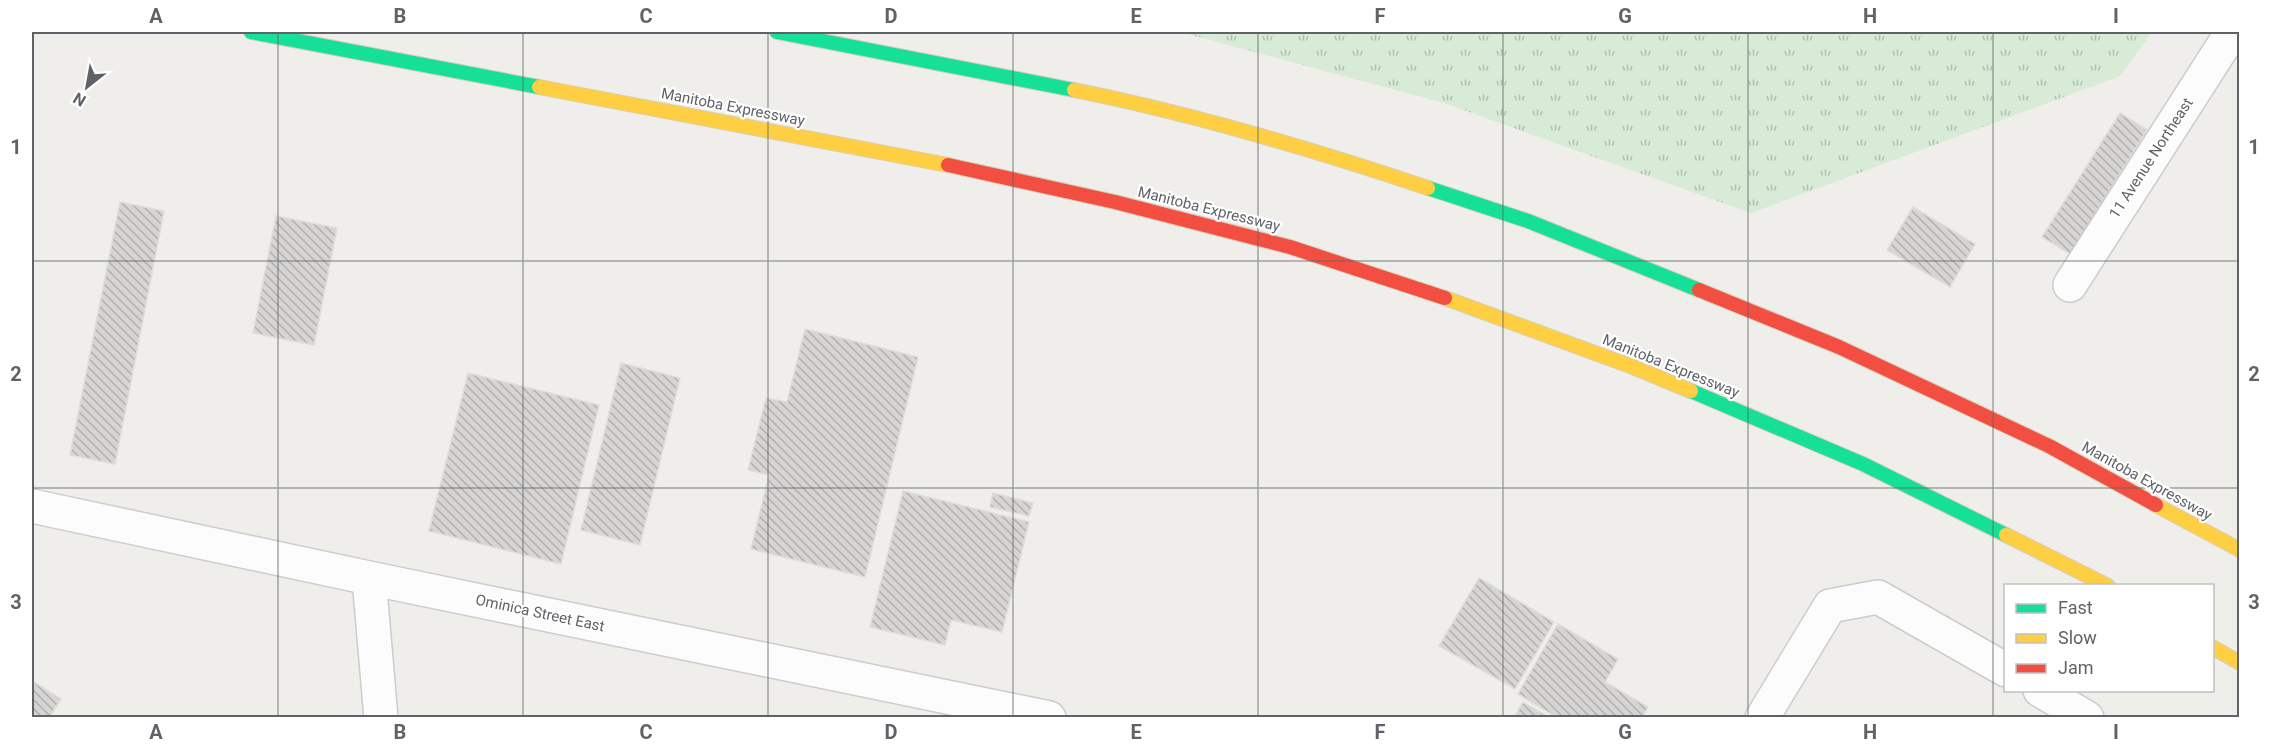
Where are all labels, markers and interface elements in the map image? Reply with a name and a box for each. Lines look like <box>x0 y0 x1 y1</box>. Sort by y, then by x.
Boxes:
text: A <box>149 4 163 28</box>
text: B <box>394 4 406 28</box>
text: C <box>639 4 653 28</box>
text: D <box>885 4 898 28</box>
text: E <box>1130 4 1142 28</box>
text: F <box>1375 4 1386 28</box>
text: G <box>1618 4 1632 28</box>
text: H <box>1863 4 1877 28</box>
text: I <box>2113 4 2119 28</box>
north arrow <box>57 57 117 117</box>
street label: Manitoba Expressway <box>660 84 806 130</box>
text: N <box>70 88 89 110</box>
street label: 11 Avenue Northeast <box>2105 94 2197 222</box>
text: 1 <box>10 135 22 159</box>
text: 1 <box>2248 135 2260 159</box>
street label: Manitoba Expressway <box>1136 183 1282 235</box>
street label: Manitoba Expressway <box>1600 330 1742 402</box>
text: 2 <box>10 362 22 386</box>
text: 2 <box>2248 362 2260 386</box>
street label: Manitoba Expressway <box>2079 438 2215 524</box>
legend <box>2004 584 2214 692</box>
text: 3 <box>10 590 22 614</box>
text: 3 <box>2248 590 2260 614</box>
street label: Ominica Street East <box>474 591 606 635</box>
text: Fast <box>2058 597 2093 618</box>
text: Slow <box>2058 627 2097 648</box>
text: Jam <box>2058 657 2094 678</box>
text: A <box>149 720 163 744</box>
text: B <box>394 720 406 744</box>
text: C <box>639 720 653 744</box>
text: D <box>885 720 898 744</box>
text: E <box>1130 720 1142 744</box>
text: F <box>1375 720 1386 744</box>
text: G <box>1618 720 1632 744</box>
text: H <box>1863 720 1877 744</box>
text: I <box>2113 720 2119 744</box>

